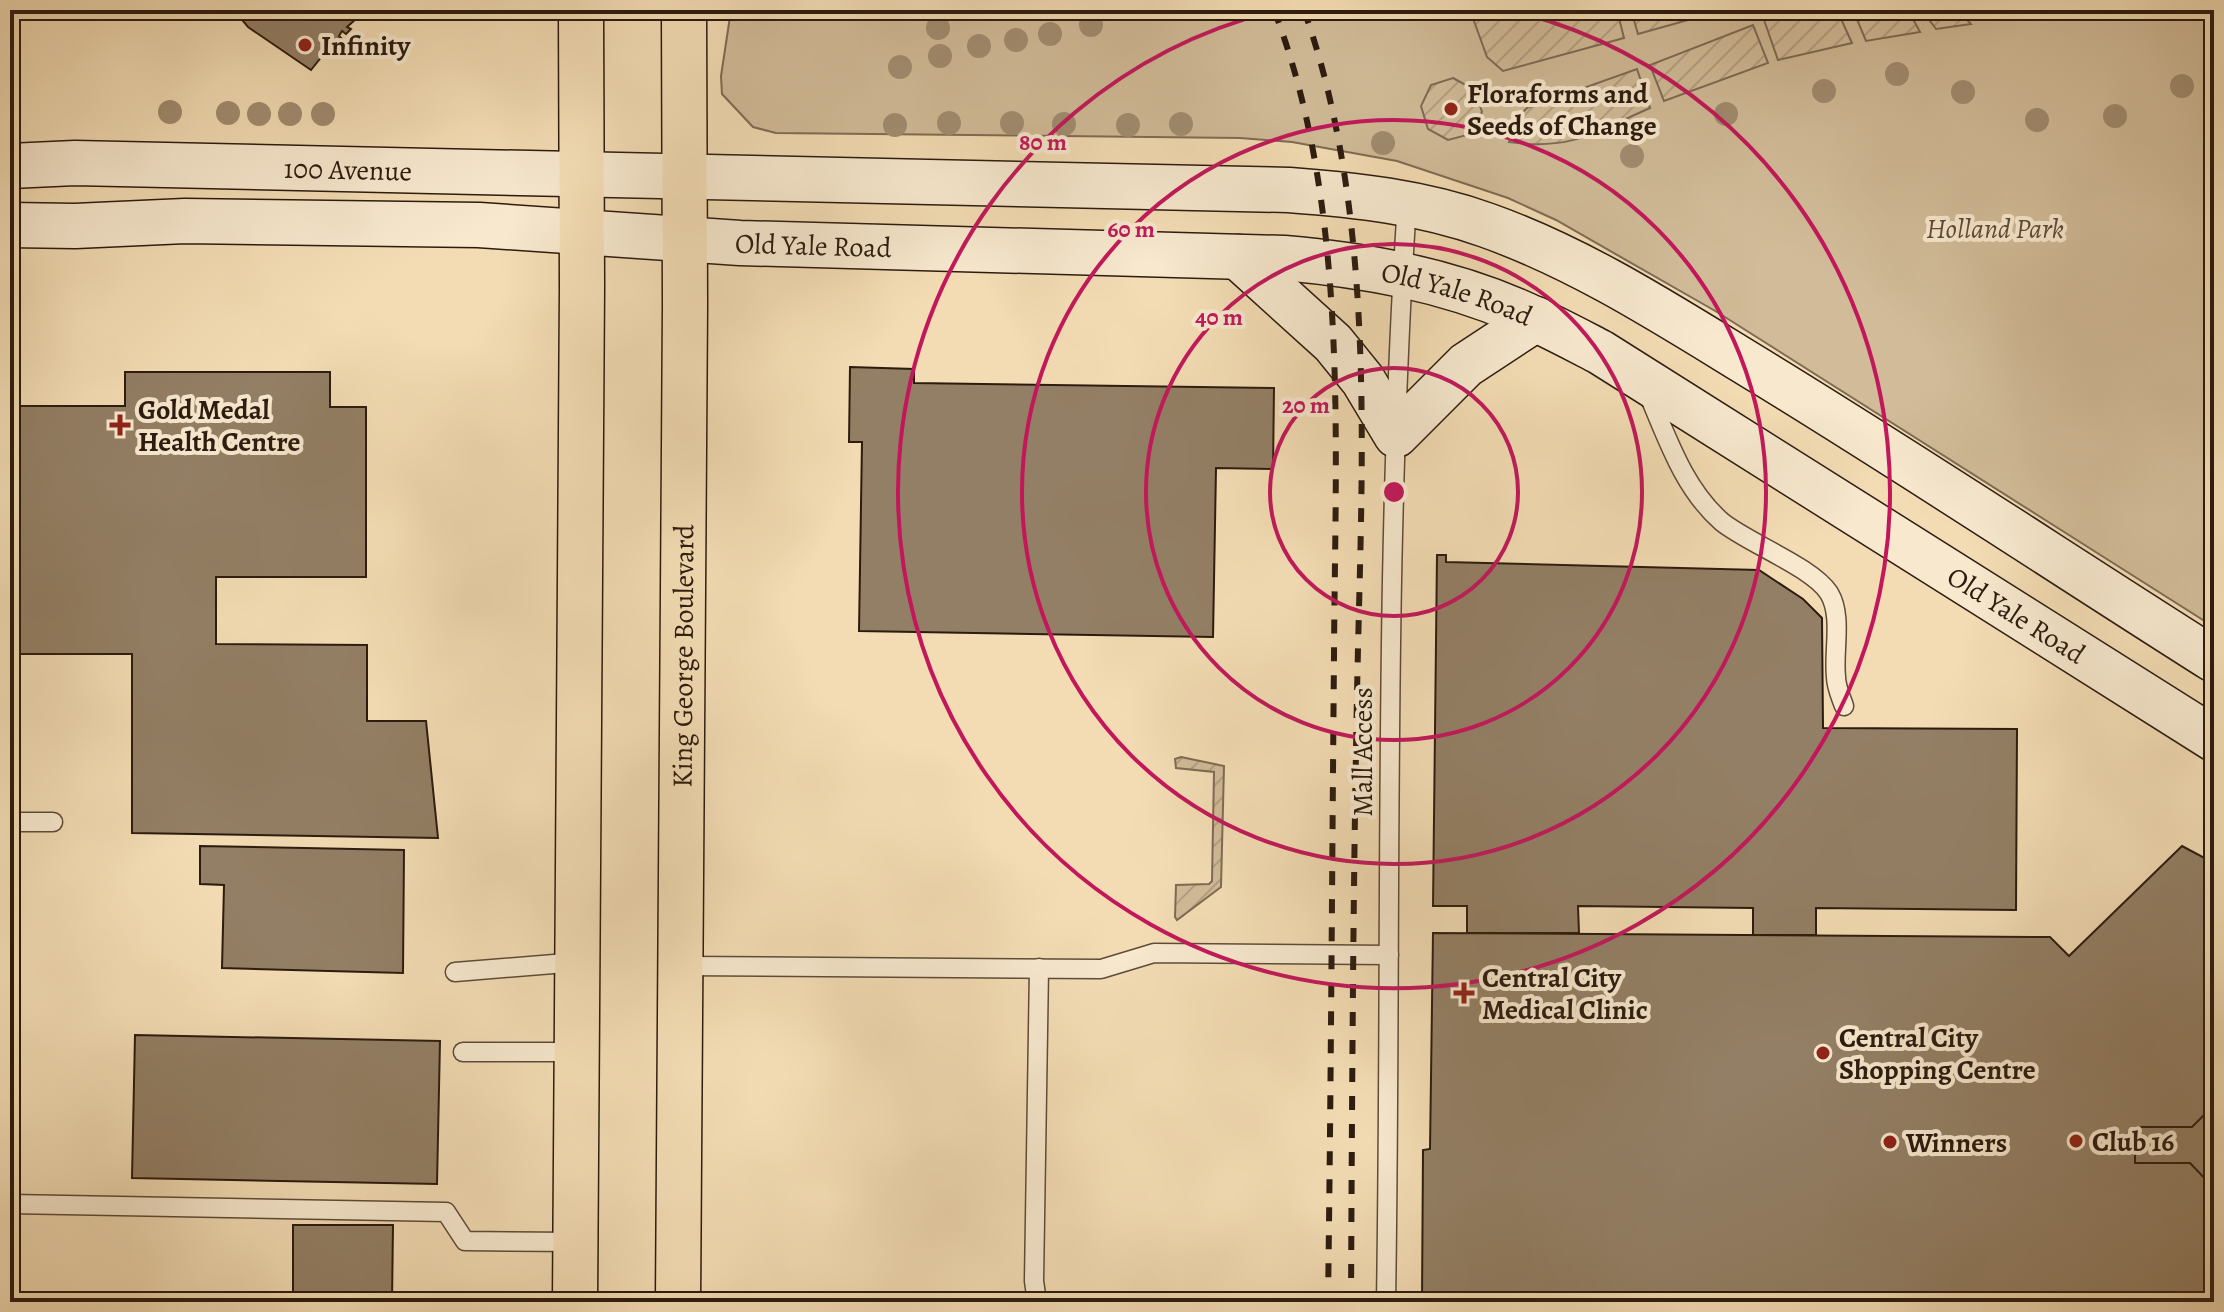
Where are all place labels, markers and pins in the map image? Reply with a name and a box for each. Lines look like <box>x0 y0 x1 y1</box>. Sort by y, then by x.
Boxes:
place label: Infinity <box>321 27 411 65</box>
marker: Infinity <box>296 36 314 54</box>
place label: Floraforms and Seeds of Change <box>1467 75 1657 145</box>
marker: Floraforms and Seeds of Change <box>1442 100 1460 118</box>
place label: Gold Medal Health Centre <box>138 391 301 461</box>
marker: Gold Medal Health Centre <box>109 414 131 436</box>
centre of rings <box>1380 478 1408 506</box>
place label: Central City Medical Clinic <box>1482 959 1648 1029</box>
marker: Central City Medical Clinic <box>1453 982 1475 1004</box>
place label: Central City Shopping Centre <box>1839 1019 2036 1089</box>
marker: Central City Shopping Centre <box>1814 1044 1832 1062</box>
place label: Club 16 <box>2092 1123 2174 1161</box>
place label: Winners <box>1905 1124 2007 1162</box>
marker: Club 16 <box>2067 1132 2085 1150</box>
marker: Winners <box>1881 1133 1899 1151</box>

